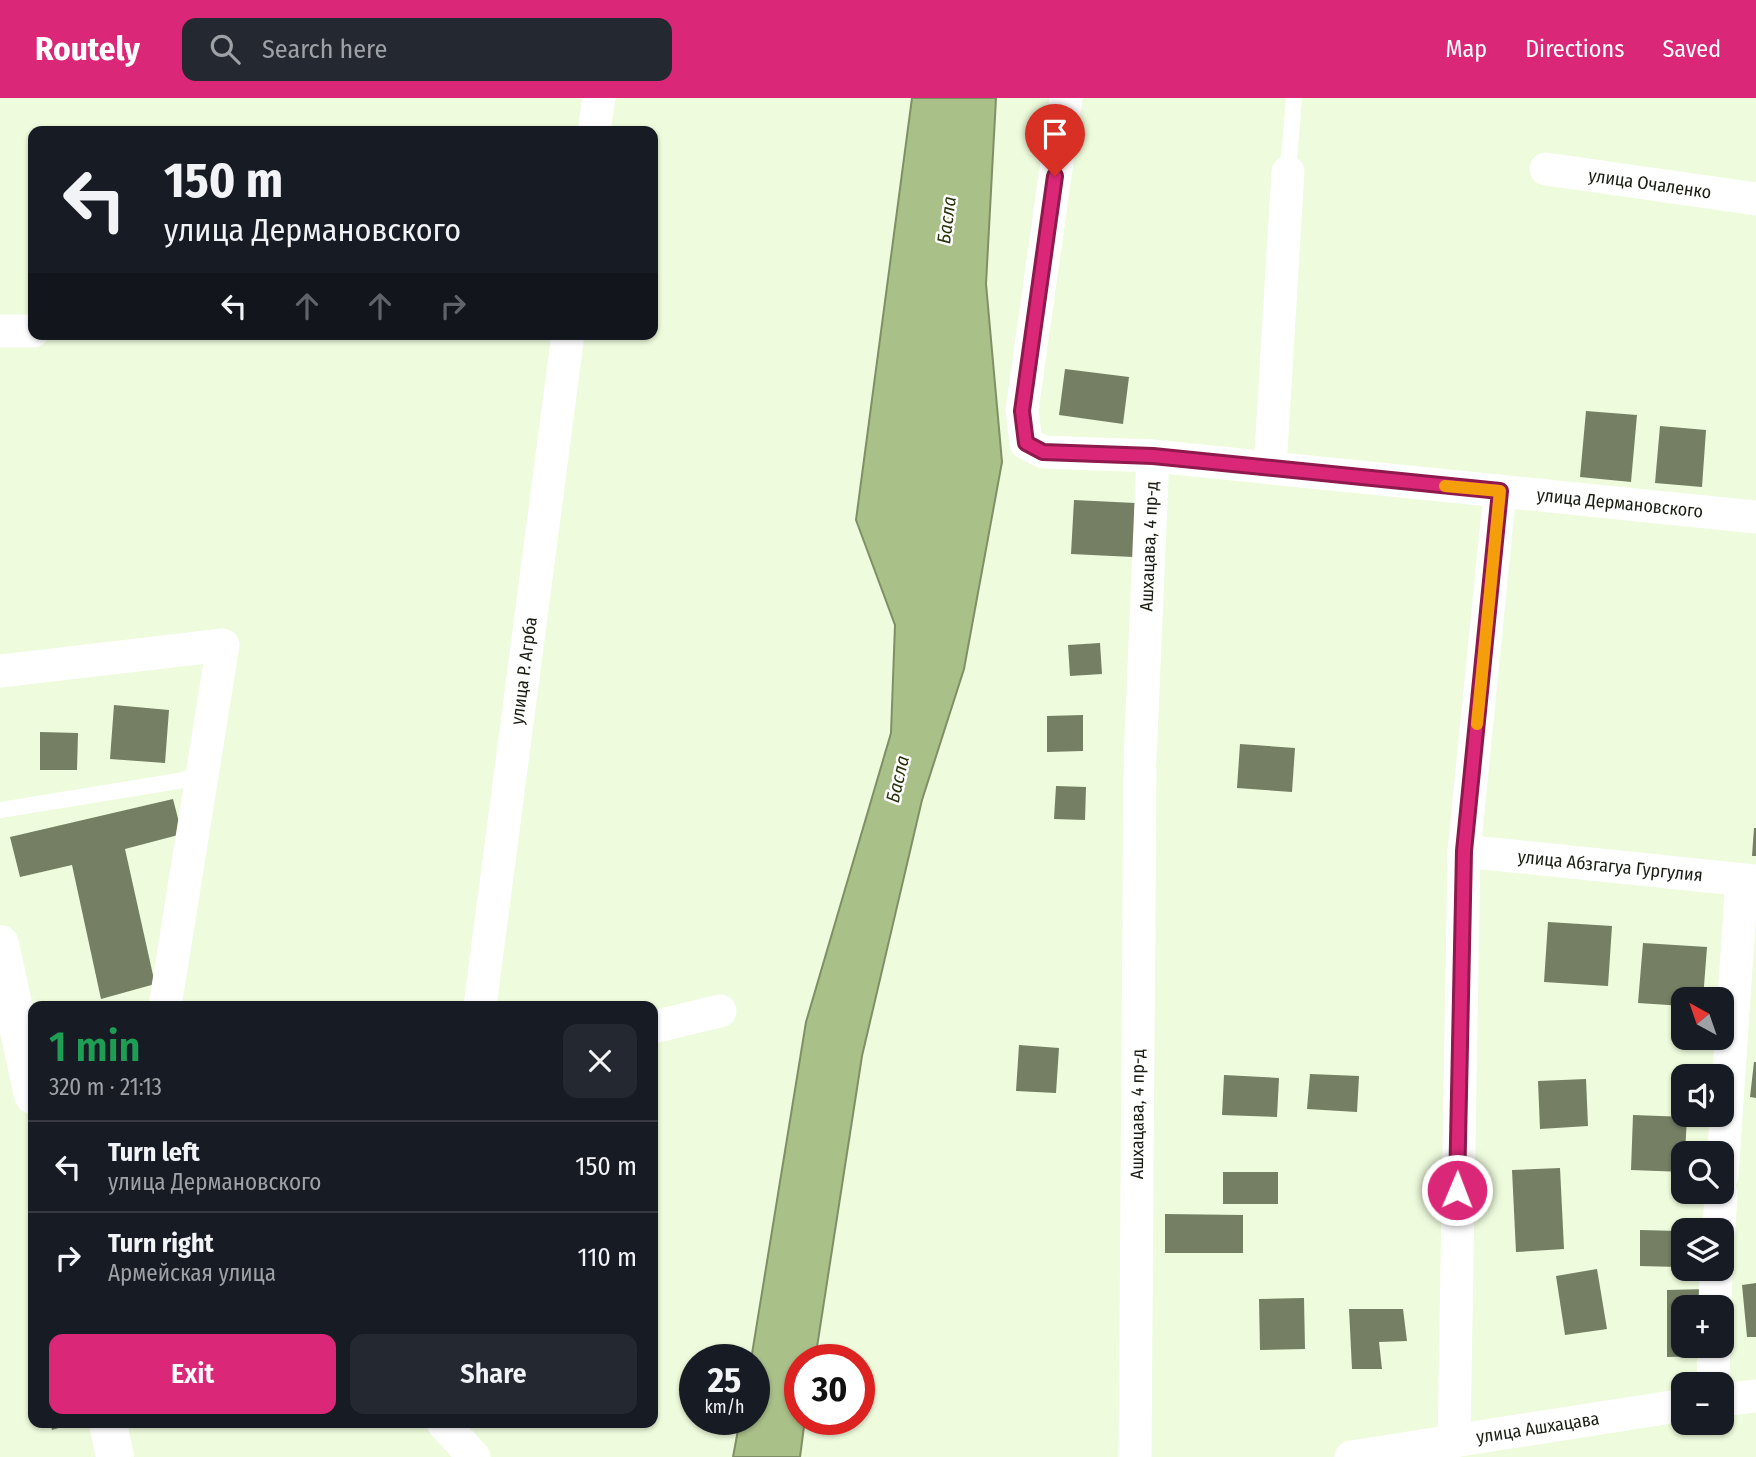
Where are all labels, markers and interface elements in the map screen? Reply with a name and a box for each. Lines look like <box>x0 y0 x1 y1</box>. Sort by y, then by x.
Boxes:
search box <box>182 18 672 81</box>
text: Routely <box>35 29 140 69</box>
icon: search <box>206 30 244 68</box>
text: Search here <box>262 34 387 65</box>
text: Map <box>1446 35 1487 63</box>
text: Directions <box>1525 35 1624 63</box>
text: Saved <box>1662 35 1721 63</box>
pin <box>1025 104 1085 176</box>
icon: arrive <box>1036 115 1074 153</box>
text: 150 m <box>164 151 283 210</box>
icon: left <box>49 154 140 245</box>
street label: улица Очаленко <box>1587 164 1713 204</box>
water label: Басла <box>932 195 961 245</box>
text: улица Дермановского <box>164 211 461 249</box>
icon: left <box>215 287 253 325</box>
icon: ahead <box>288 287 326 325</box>
icon: ahead <box>361 287 399 325</box>
icon: right <box>434 287 472 325</box>
street label: Ашхацава, 4 пр-д <box>1135 481 1163 612</box>
street label: улица Дермановского <box>1536 484 1704 523</box>
street label: улица Р. Агрба <box>506 615 542 726</box>
water label: Басла <box>881 753 914 805</box>
street label: улица Абзгагуа Гургулия <box>1517 846 1704 886</box>
north arrow <box>1671 987 1734 1050</box>
map controls <box>1671 987 1734 1435</box>
text: 1 min <box>49 1022 140 1072</box>
button: close <box>563 1024 637 1098</box>
street label: Ашхацава, 4 пр-д <box>1126 1049 1149 1179</box>
button: sound <box>1671 1064 1734 1127</box>
text: 320 m · 21:13 <box>49 1073 162 1101</box>
text: Turn left <box>108 1137 200 1168</box>
button: search <box>1671 1141 1734 1204</box>
icon: left <box>49 1148 87 1186</box>
text: 150 m <box>575 1151 637 1182</box>
position arrow <box>1420 1153 1494 1227</box>
text: улица Дермановского <box>108 1168 321 1196</box>
button: layers <box>1671 1218 1734 1281</box>
text: Turn right <box>108 1228 214 1259</box>
icon: right <box>49 1239 87 1277</box>
text: 110 m <box>577 1242 637 1273</box>
text: Армейская улица <box>108 1259 276 1287</box>
button: + <box>1671 1295 1734 1358</box>
button: Exit <box>49 1334 336 1414</box>
button: Share <box>350 1334 637 1414</box>
speed limit sign: 30 <box>784 1344 875 1435</box>
text: 25 <box>708 1359 741 1401</box>
button: − <box>1671 1372 1734 1435</box>
text: km/h <box>704 1396 745 1418</box>
street label: улица Ашхацава <box>1475 1407 1601 1448</box>

